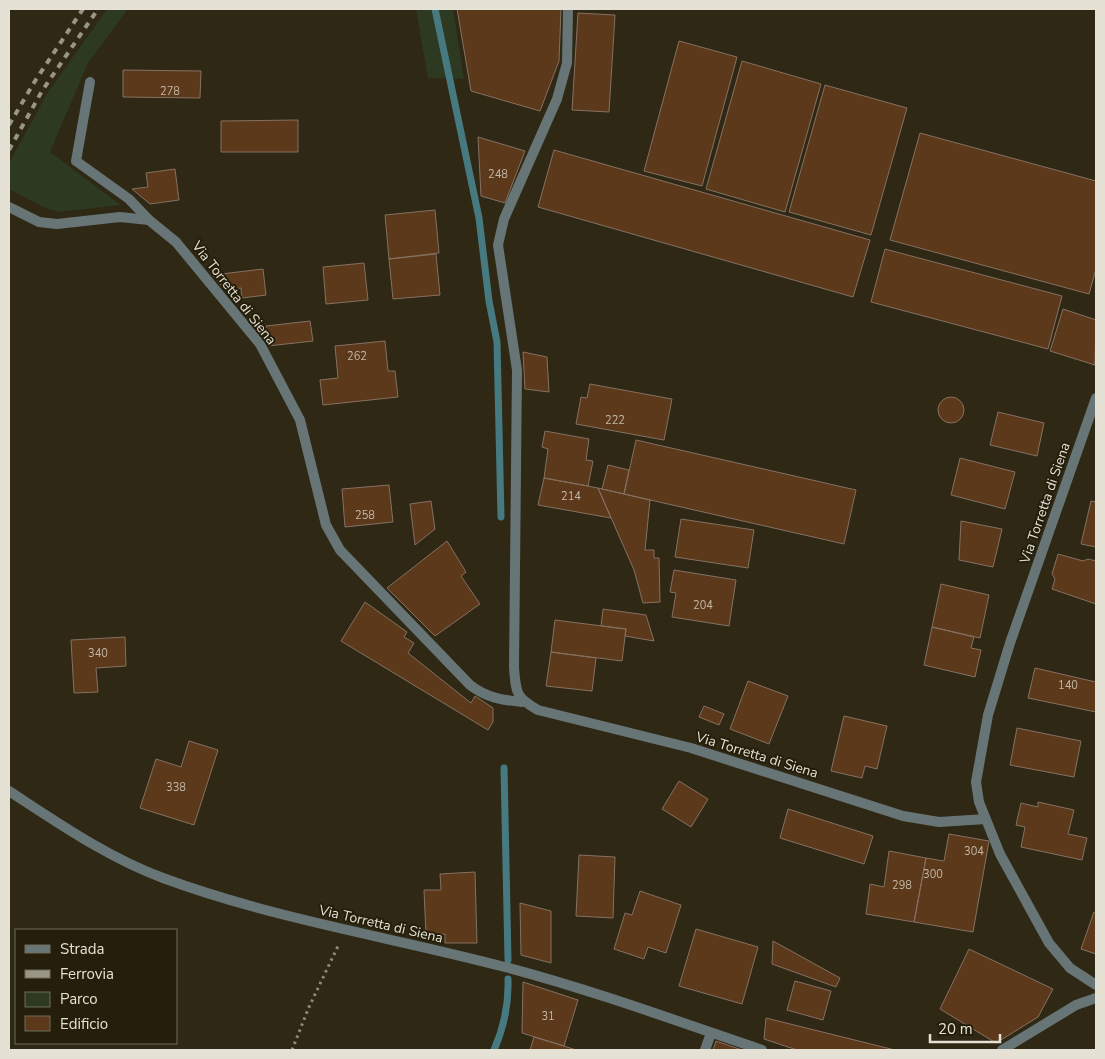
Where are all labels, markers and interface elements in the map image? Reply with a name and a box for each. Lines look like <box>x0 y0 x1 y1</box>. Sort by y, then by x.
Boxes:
house number: 278 <box>160 84 180 99</box>
house number: 248 <box>488 167 508 182</box>
street label: Via Torretta di Siena <box>187 236 281 349</box>
house number: 262 <box>347 349 367 364</box>
house number: 222 <box>605 413 625 428</box>
street label: Via Torretta di Siena <box>1015 440 1075 567</box>
house number: 214 <box>561 489 581 504</box>
house number: 258 <box>355 508 375 523</box>
house number: 204 <box>693 598 713 613</box>
house number: 340 <box>88 646 108 661</box>
house number: 140 <box>1058 678 1078 693</box>
street label: Via Torretta di Siena <box>693 727 820 783</box>
house number: 338 <box>166 780 186 795</box>
house number: 304 <box>964 844 984 859</box>
house number: 300 <box>923 867 943 882</box>
house number: 298 <box>892 878 912 893</box>
street label: Via Torretta di Siena <box>316 900 445 948</box>
legend <box>15 929 178 1044</box>
text: Strada <box>60 939 104 959</box>
text: Ferrovia <box>60 964 114 984</box>
text: Parco <box>60 989 98 1009</box>
house number: 31 <box>541 1009 555 1024</box>
scale bar <box>930 1012 1000 1044</box>
text: Edificio <box>60 1014 108 1034</box>
text: 20 m <box>938 1019 973 1039</box>

